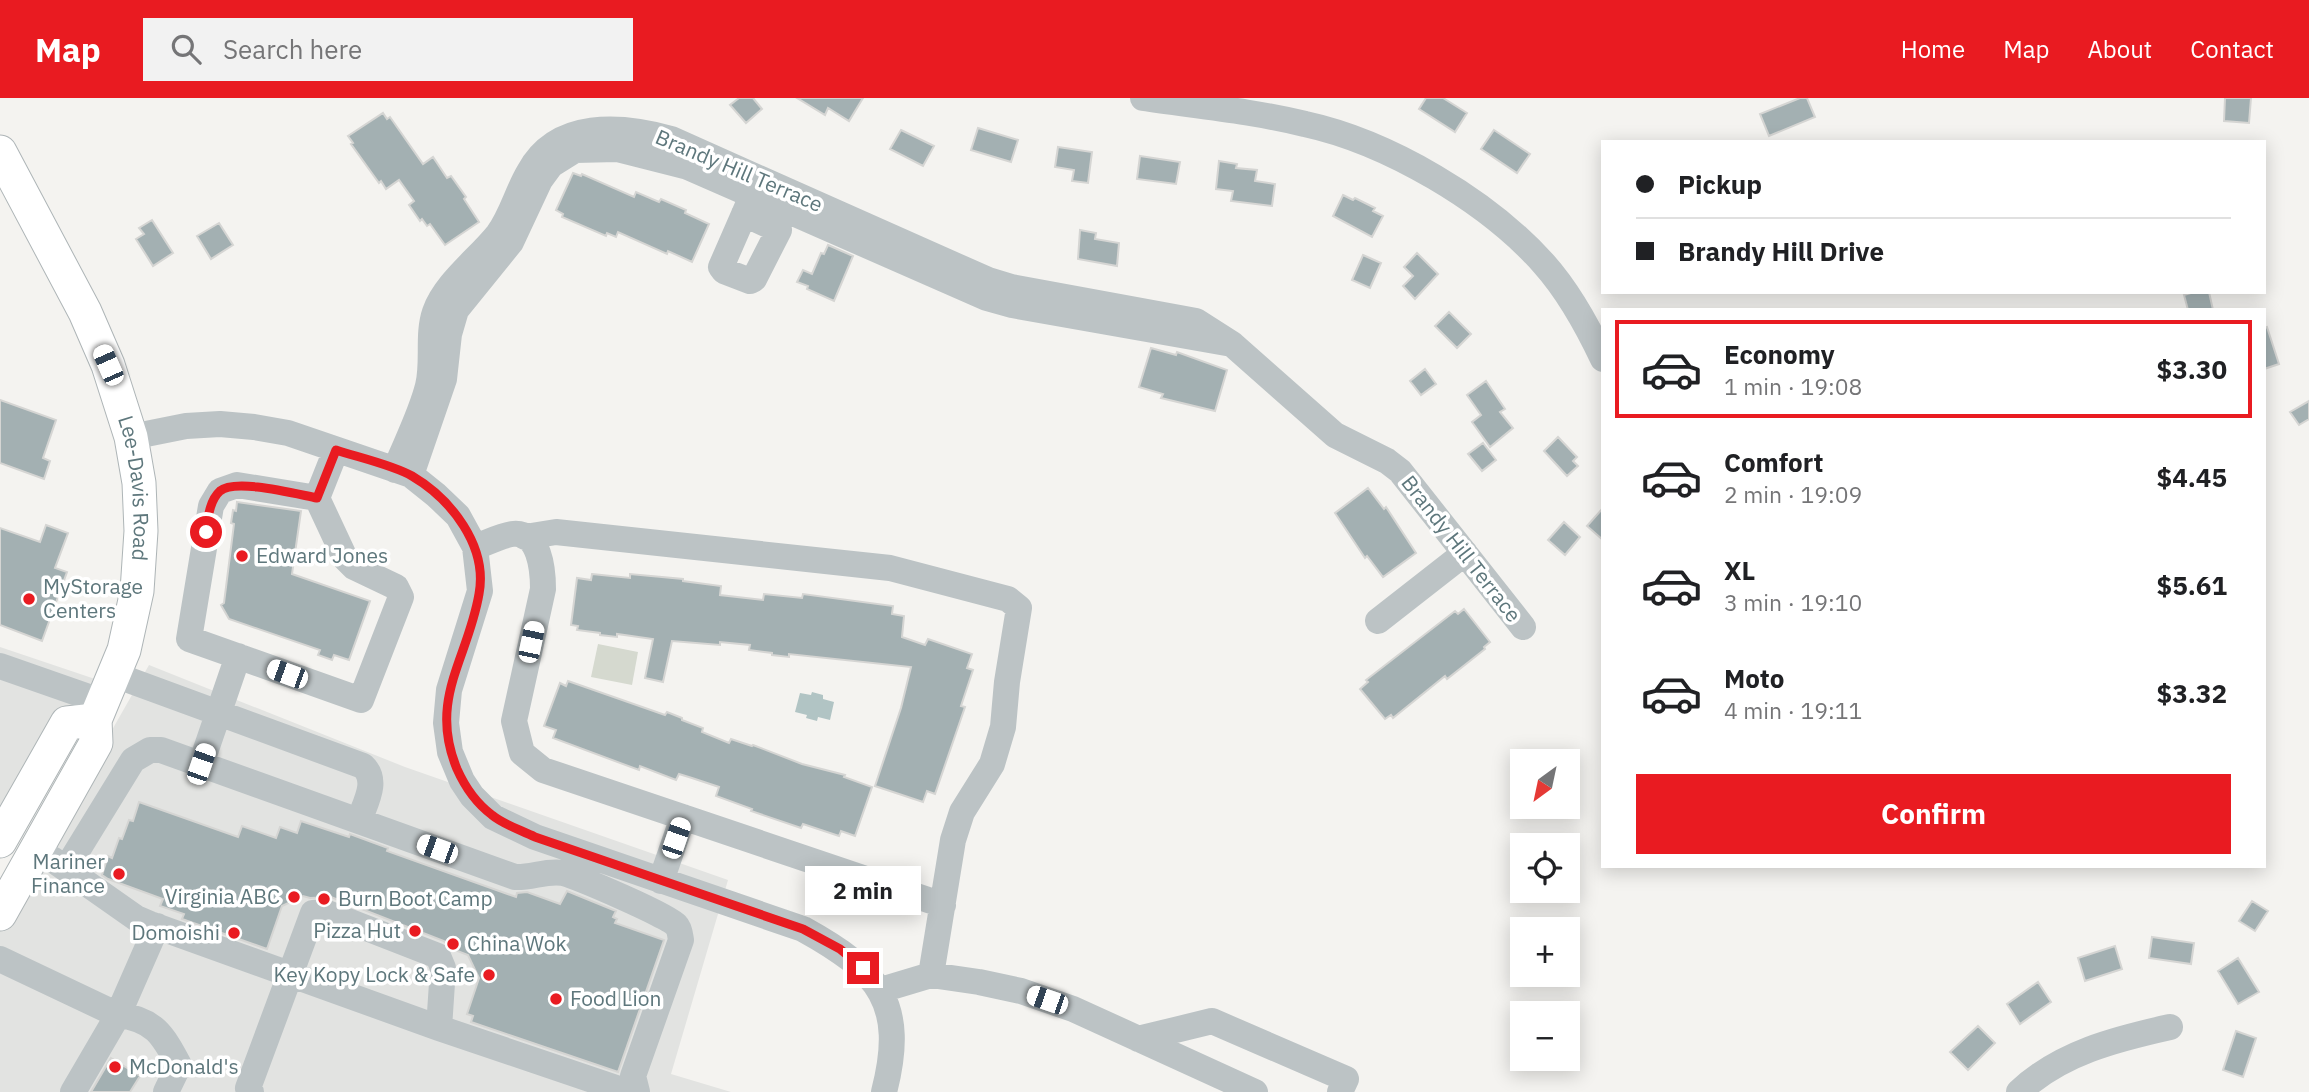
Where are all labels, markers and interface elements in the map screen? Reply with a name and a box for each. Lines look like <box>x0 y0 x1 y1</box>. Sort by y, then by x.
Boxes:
search box <box>143 18 633 81</box>
text: Map <box>35 28 101 71</box>
icon: search <box>167 30 205 68</box>
text: Search here <box>223 32 362 66</box>
text: Home <box>1901 33 1965 65</box>
text: Map <box>2003 33 2049 65</box>
text: About <box>2087 33 2152 65</box>
text: Contact <box>2190 33 2274 65</box>
street label: Brandy Hill Terrace <box>651 122 827 218</box>
text: Pickup <box>1678 167 1762 201</box>
text: Brandy Hill Drive <box>1678 234 1884 268</box>
text: Economy <box>1724 337 1835 371</box>
icon: car <box>1640 338 1703 401</box>
car <box>90 342 127 388</box>
text: $3.30 <box>2157 352 2227 386</box>
text: 1 min · 19:08 <box>1724 371 1862 401</box>
street label: Lee-Davis Road <box>112 412 156 562</box>
text: Comfort <box>1724 445 1823 479</box>
icon: car <box>1640 446 1703 509</box>
text: $4.45 <box>2157 460 2227 494</box>
street label: Brandy Hill Terrace <box>1396 469 1528 628</box>
text: 2 min · 19:09 <box>1724 479 1862 509</box>
route start <box>190 516 222 548</box>
place label: Edward Jones <box>256 541 388 569</box>
marker: Edward Jones <box>234 548 250 564</box>
text: XL <box>1724 553 1755 587</box>
icon: car <box>1640 554 1703 617</box>
text: $5.61 <box>2157 568 2227 602</box>
place label: MyStorage Centers <box>43 572 143 624</box>
text: 3 min · 19:10 <box>1724 587 1862 617</box>
marker: MyStorage Centers <box>21 591 37 607</box>
car <box>517 619 546 665</box>
car <box>264 657 311 691</box>
text: Moto <box>1724 661 1784 695</box>
icon: car <box>1640 662 1703 725</box>
text: $3.32 <box>2157 676 2227 710</box>
text: 4 min · 19:11 <box>1724 695 1862 725</box>
car <box>185 741 218 787</box>
north arrow <box>1510 749 1580 819</box>
map controls <box>1510 749 1580 1071</box>
button: Confirm <box>1636 774 2231 854</box>
car <box>660 815 693 861</box>
car <box>414 832 461 866</box>
button: locate <box>1510 833 1580 903</box>
place label: Mariner Finance <box>31 847 105 899</box>
marker: Mariner Finance <box>111 866 127 882</box>
callout: 2 min <box>805 866 921 916</box>
text: 2 min <box>833 875 893 905</box>
place label: Virginia ABC <box>165 882 280 910</box>
place label: Burn Boot Camp <box>338 884 493 912</box>
marker: Virginia ABC <box>286 889 302 905</box>
marker: Burn Boot Camp <box>316 891 332 907</box>
place label: Pizza Hut <box>313 916 401 944</box>
button: + <box>1510 917 1580 987</box>
place label: Domoishi <box>131 918 220 946</box>
marker: Pizza Hut <box>407 923 423 939</box>
marker: Domoishi <box>226 925 242 941</box>
place label: China Wok <box>467 929 567 957</box>
marker: China Wok <box>445 936 461 952</box>
route end <box>847 952 879 984</box>
place label: Key Kopy Lock & Safe <box>273 960 475 988</box>
marker: Key Kopy Lock & Safe <box>481 967 497 983</box>
car <box>1024 983 1071 1017</box>
place label: Food Lion <box>570 984 661 1012</box>
marker: Food Lion <box>548 991 564 1007</box>
button: − <box>1510 1001 1580 1071</box>
place label: McDonald's <box>129 1052 239 1080</box>
marker: McDonald's <box>107 1059 123 1075</box>

